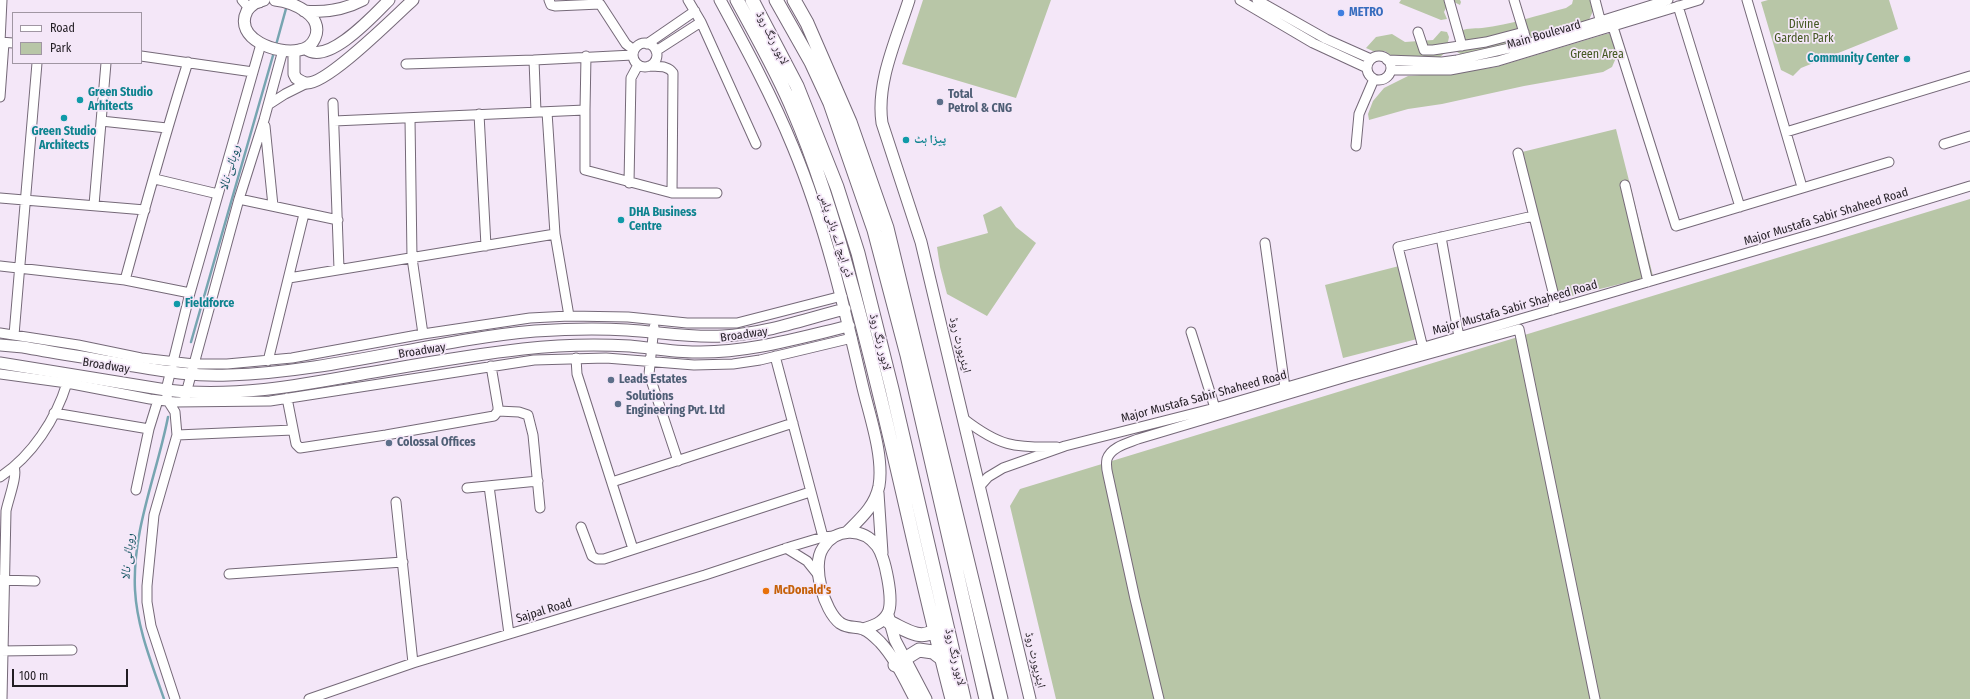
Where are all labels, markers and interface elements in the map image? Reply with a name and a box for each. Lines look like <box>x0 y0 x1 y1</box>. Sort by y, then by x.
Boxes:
place label: METRO <box>1349 6 1383 20</box>
marker: METRO <box>1336 8 1346 18</box>
street label: لاہور رنگ روڈ <box>752 9 792 67</box>
legend <box>12 12 142 64</box>
street label: Main Boulevard <box>1505 18 1583 52</box>
park label: Divine Garden Park <box>1774 18 1834 46</box>
text: Road <box>50 21 75 35</box>
text: Park <box>50 41 71 55</box>
park label: Green Area <box>1570 48 1624 62</box>
place label: Community Center <box>1807 52 1899 66</box>
marker: Community Center <box>1902 54 1912 64</box>
place label: Green Studio Arhitects <box>88 86 153 114</box>
place label: Total Petrol & CNG <box>948 88 1012 116</box>
marker: Green Studio Arhitects <box>75 95 85 105</box>
marker: Total Petrol & CNG <box>935 97 945 107</box>
marker: Green Studio Architects <box>59 113 69 123</box>
place label: Green Studio Architects <box>32 125 96 153</box>
place label: پیزا ہٹ <box>914 133 946 147</box>
marker: پیزا ہٹ <box>901 135 911 145</box>
water label: روہائی نالا <box>216 143 244 193</box>
street label: Major Mustafa Sabir Shaheed Road <box>1742 185 1910 249</box>
street label: ڈی ایچ اے بائی پاس <box>816 191 856 279</box>
place label: DHA Business Centre <box>629 206 696 234</box>
marker: DHA Business Centre <box>616 215 626 225</box>
street label: Major Mustafa Sabir Shaheed Road <box>1431 277 1599 339</box>
place label: Fieldforce <box>185 297 234 311</box>
marker: Fieldforce <box>172 299 182 309</box>
street label: لاہور رنگ روڈ <box>866 312 894 372</box>
street label: ایئرپورٹ روڈ <box>946 316 974 374</box>
street label: Broadway <box>719 325 769 345</box>
street label: Broadway <box>397 340 447 362</box>
street label: Broadway <box>81 355 131 377</box>
street label: Major Mustafa Sabir Shaheed Road <box>1119 368 1289 426</box>
place label: Leads Estates <box>619 373 687 387</box>
marker: Leads Estates <box>606 375 616 385</box>
place label: Solutions Engineering Pvt. Ltd <box>626 390 725 418</box>
marker: Solutions Engineering Pvt. Ltd <box>613 399 623 409</box>
place label: Colossal Offices <box>397 436 475 450</box>
marker: Colossal Offices <box>384 438 394 448</box>
water label: روہائی نالا <box>118 533 138 581</box>
place label: McDonald's <box>774 584 831 598</box>
marker: McDonald's <box>761 586 771 596</box>
street label: Sajpal Road <box>514 596 574 626</box>
street label: لاہور رنگ روڈ <box>941 627 969 687</box>
street label: ایئرپورٹ روڈ <box>1022 631 1048 689</box>
scale bar <box>14 661 130 687</box>
text: 100 m <box>19 669 48 683</box>

